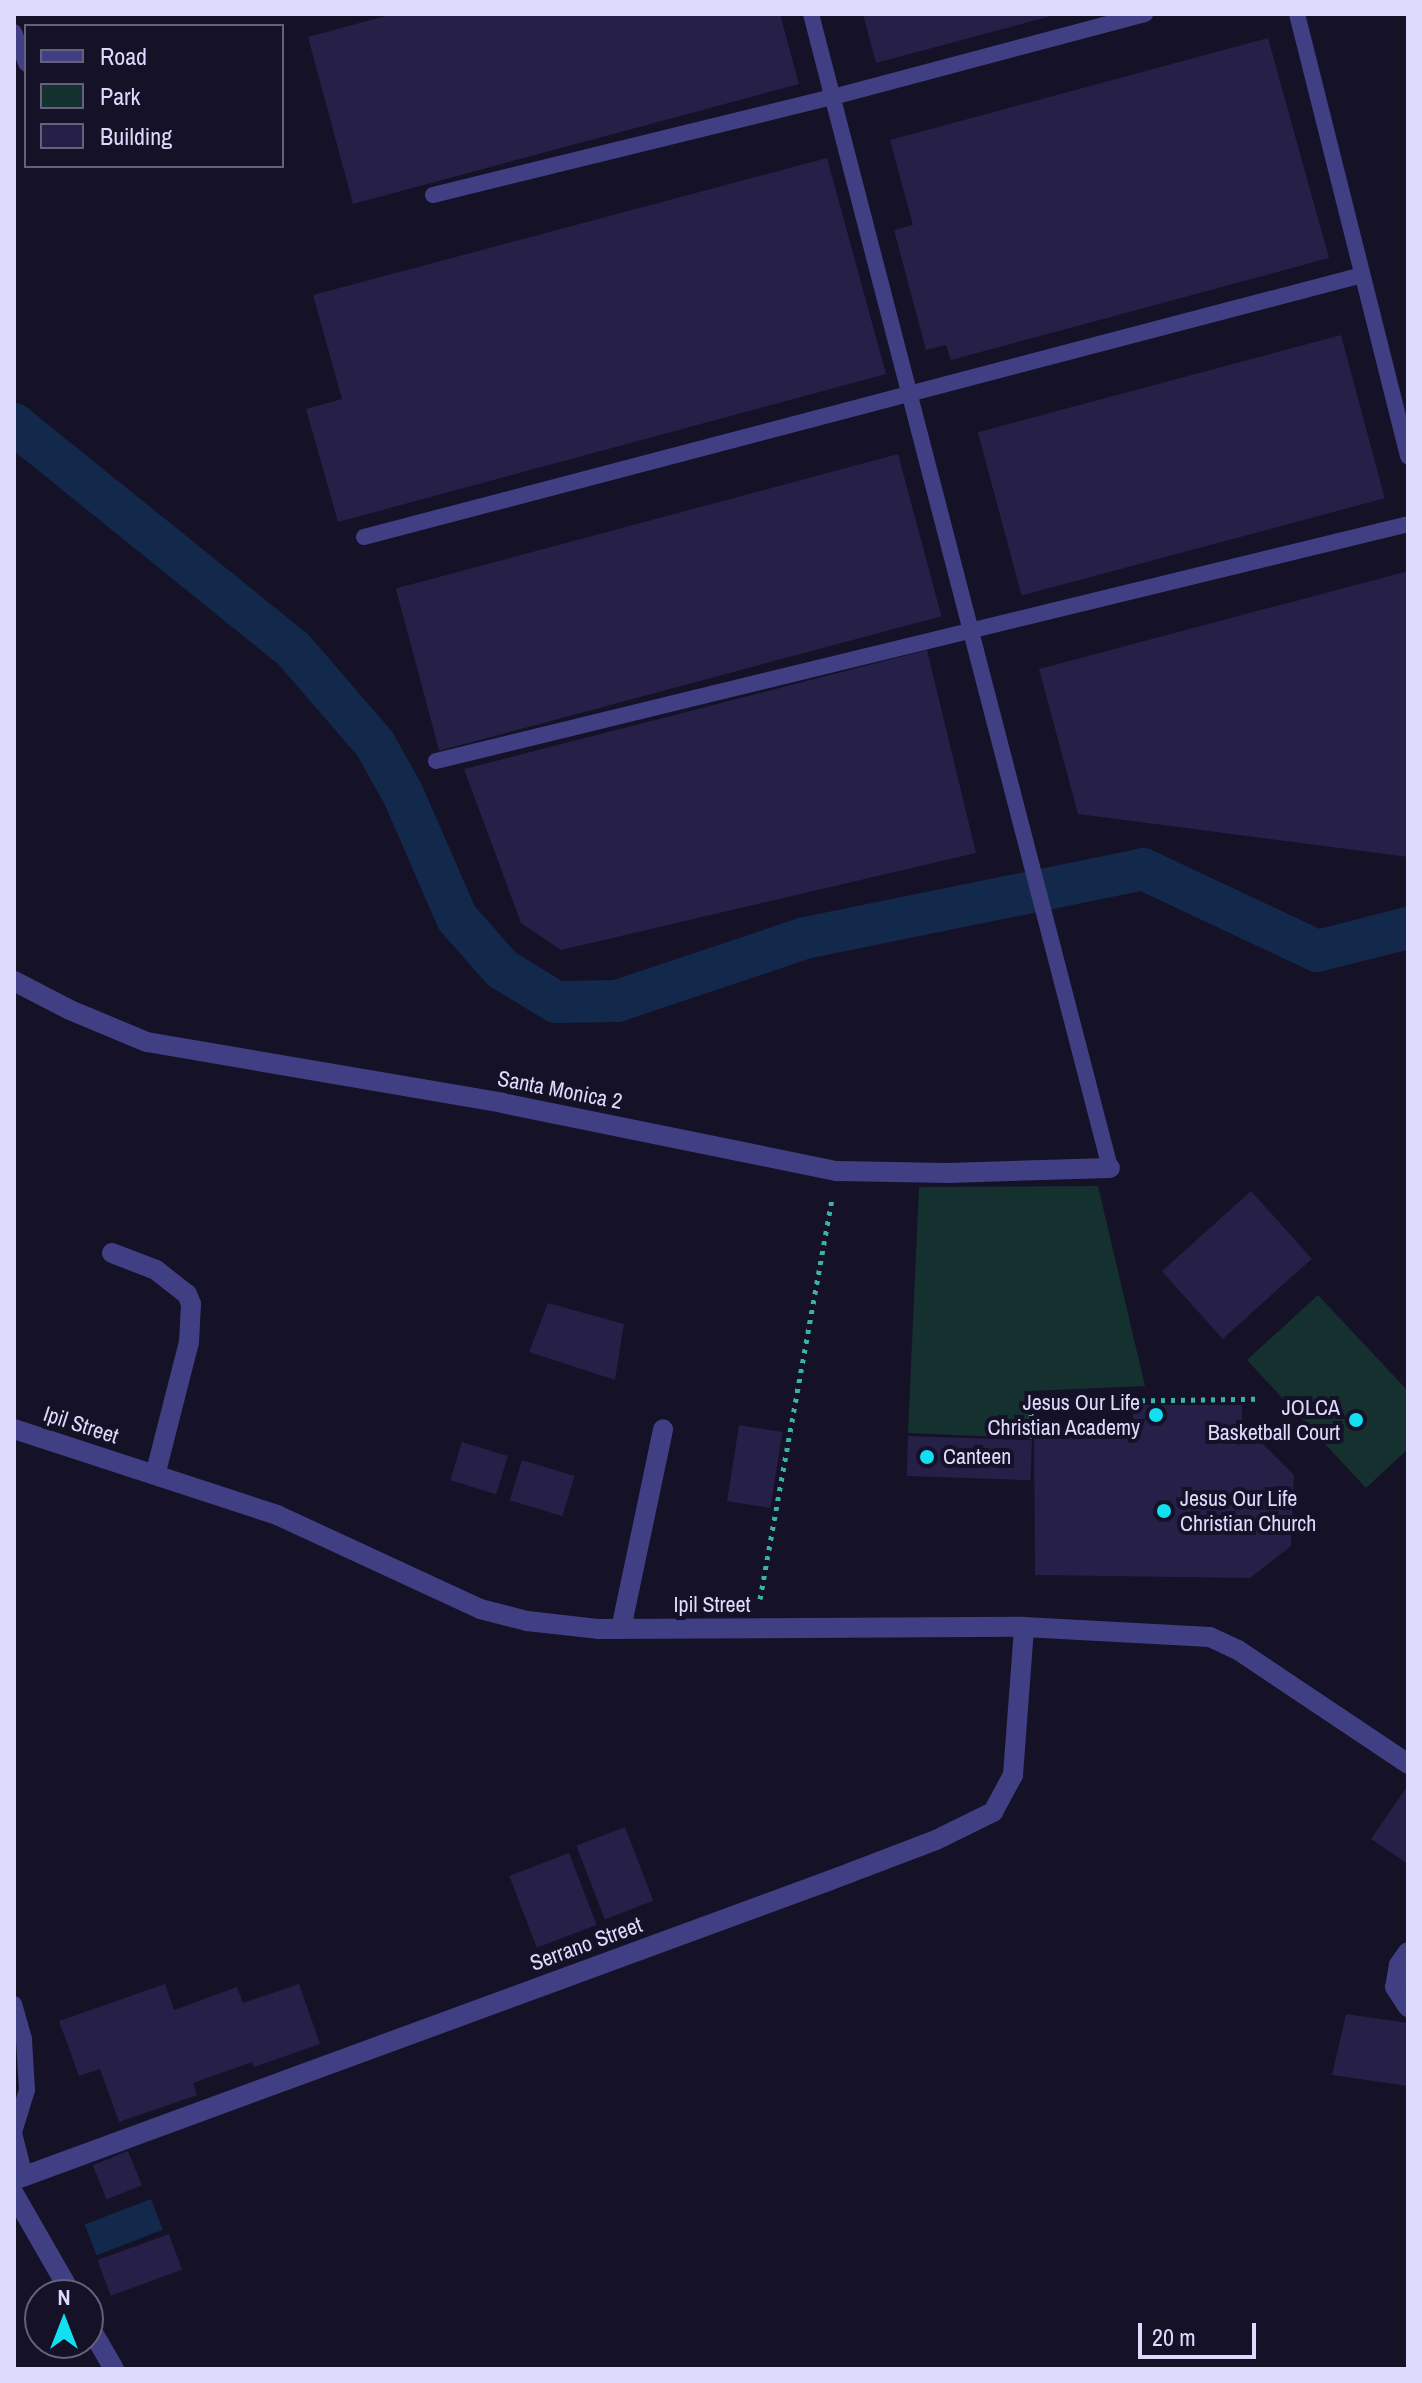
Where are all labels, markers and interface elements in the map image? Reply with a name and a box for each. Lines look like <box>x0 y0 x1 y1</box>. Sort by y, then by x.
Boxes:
legend <box>24 24 284 168</box>
text: Road <box>100 40 147 72</box>
text: Park <box>100 80 140 112</box>
text: Building <box>100 120 172 152</box>
street label: Santa Monica 2 <box>495 1065 625 1115</box>
place label: Jesus Our Life Christian Academy <box>987 1389 1140 1440</box>
place label: JOLCA Basketball Court <box>1208 1394 1340 1446</box>
street label: Ipil Street <box>40 1401 122 1449</box>
marker: Jesus Our Life Christian Academy <box>1147 1406 1165 1424</box>
marker: JOLCA Basketball Court <box>1347 1411 1365 1429</box>
place label: Canteen <box>943 1444 1011 1470</box>
marker: Canteen <box>918 1448 936 1466</box>
place label: Jesus Our Life Christian Church <box>1180 1485 1316 1536</box>
marker: Jesus Our Life Christian Church <box>1155 1502 1173 1520</box>
street label: Ipil Street <box>673 1592 751 1618</box>
street label: Serrano Street <box>526 1912 646 1976</box>
north arrow <box>24 2279 104 2359</box>
text: N <box>57 2282 71 2312</box>
scale bar <box>1142 2307 1260 2357</box>
text: 20 m <box>1152 2321 1196 2353</box>

